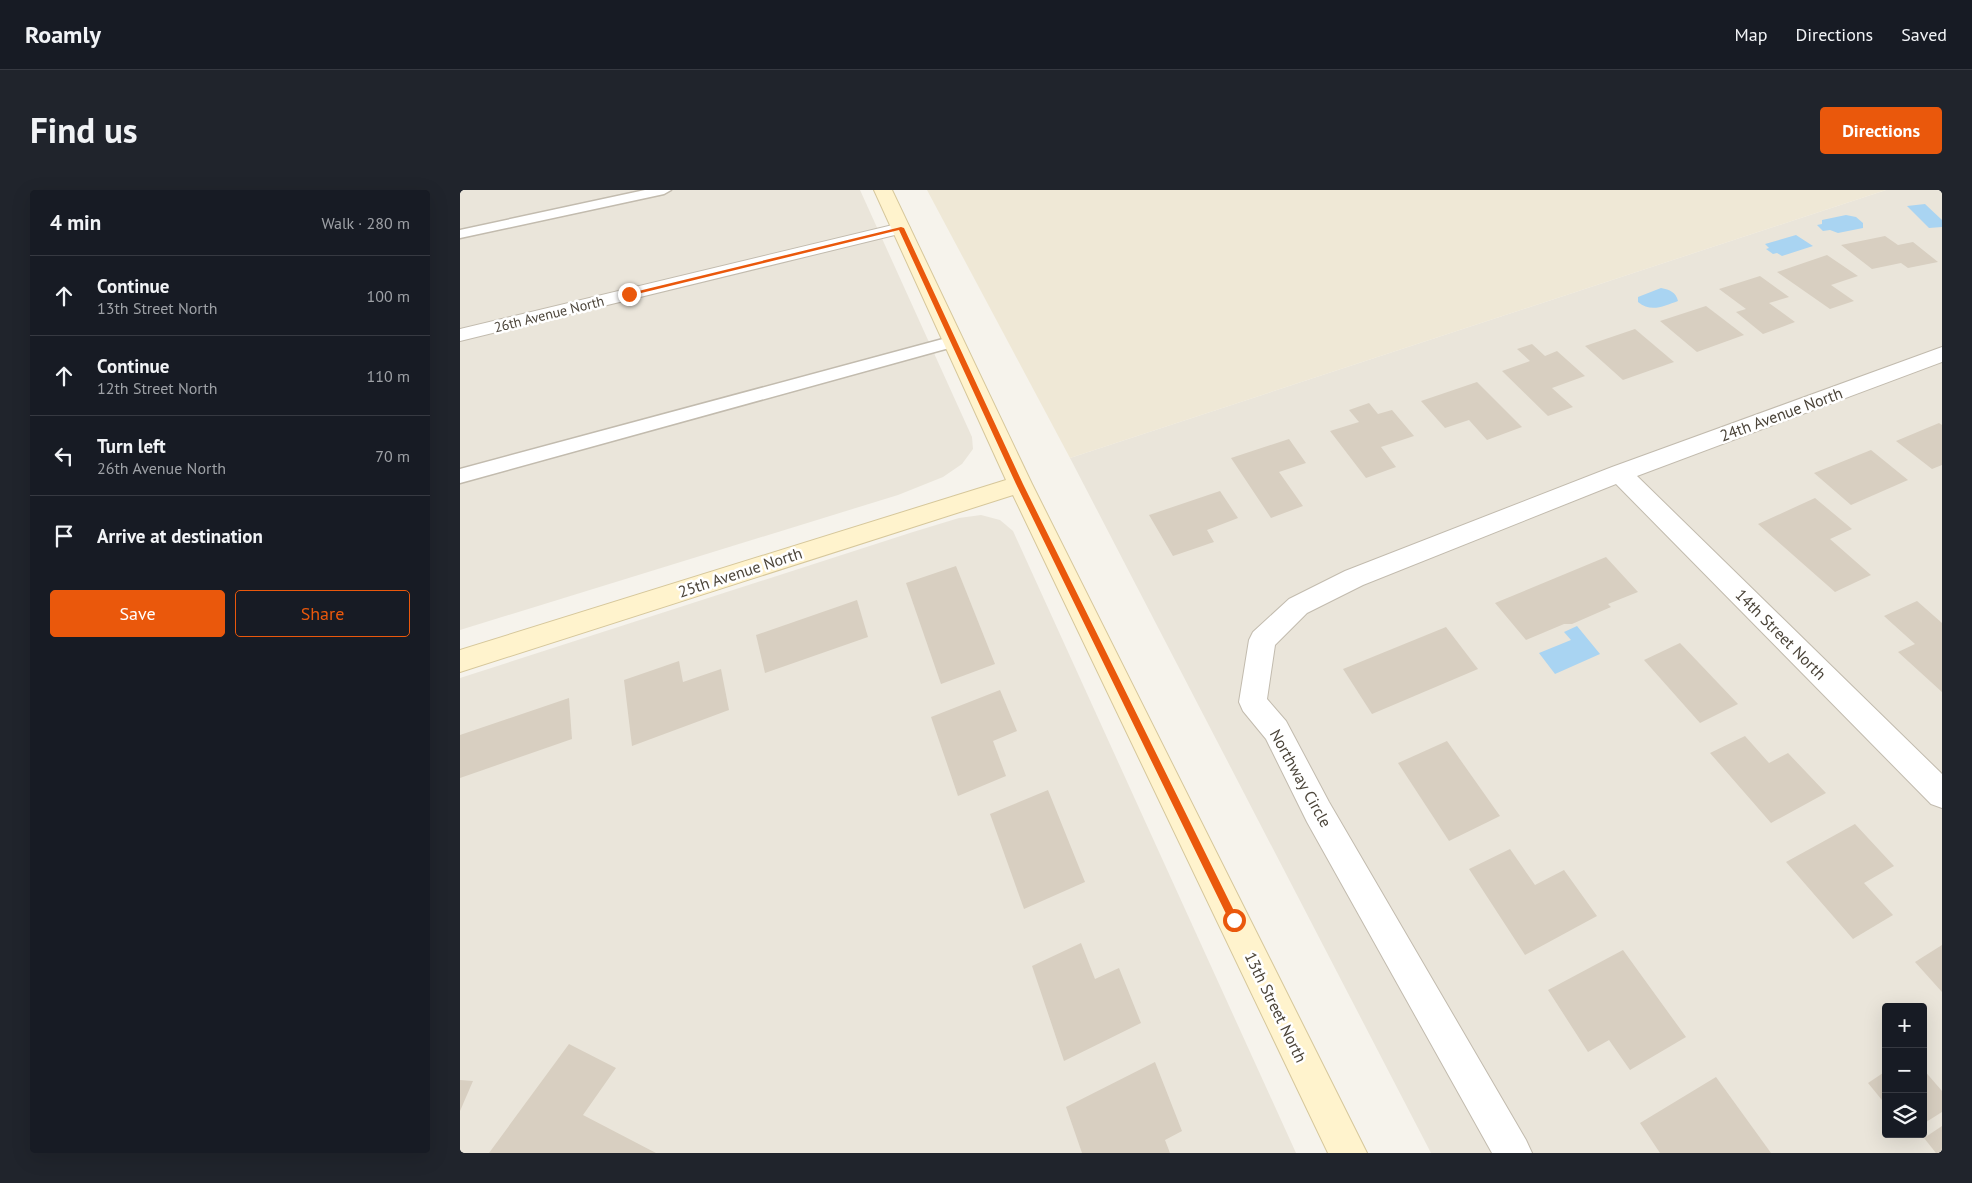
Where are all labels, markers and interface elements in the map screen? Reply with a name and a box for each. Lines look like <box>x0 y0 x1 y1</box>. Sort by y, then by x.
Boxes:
text: Roamly <box>25 19 101 50</box>
text: Map <box>1735 23 1767 46</box>
text: Directions <box>1795 23 1873 46</box>
text: Saved <box>1901 23 1947 46</box>
text: Find us <box>30 107 138 153</box>
button: Directions <box>1820 107 1942 154</box>
text: 4 min <box>50 209 101 236</box>
text: Walk · 280 m <box>321 213 410 233</box>
text: Continue <box>97 274 169 298</box>
icon: ahead <box>50 282 78 310</box>
route end <box>618 283 641 306</box>
text: 100 m <box>367 286 410 306</box>
street label: 26th Avenue North <box>492 292 606 336</box>
text: 13th Street North <box>97 298 217 318</box>
text: Continue <box>97 354 169 378</box>
icon: ahead <box>50 362 78 390</box>
text: 110 m <box>367 366 410 386</box>
text: 12th Street North <box>97 378 217 398</box>
street label: 24th Avenue North <box>1717 383 1845 445</box>
text: Turn left <box>97 434 166 458</box>
icon: left <box>50 442 78 470</box>
text: 70 m <box>375 446 410 466</box>
text: 26th Avenue North <box>97 458 226 478</box>
icon: arrive <box>50 522 78 550</box>
text: Arrive at destination <box>97 524 263 548</box>
street label: 25th Avenue North <box>676 543 804 601</box>
street label: 14th Street North <box>1731 584 1831 684</box>
button: Save <box>50 590 225 637</box>
button: Share <box>235 590 410 637</box>
street label: Northway Circle <box>1266 725 1336 831</box>
route start <box>1223 909 1246 932</box>
street label: 13th Street North <box>1241 948 1311 1066</box>
map controls <box>1882 1003 1927 1138</box>
button: + <box>1882 1003 1927 1048</box>
button: − <box>1882 1048 1927 1093</box>
button: layers <box>1882 1093 1927 1138</box>

